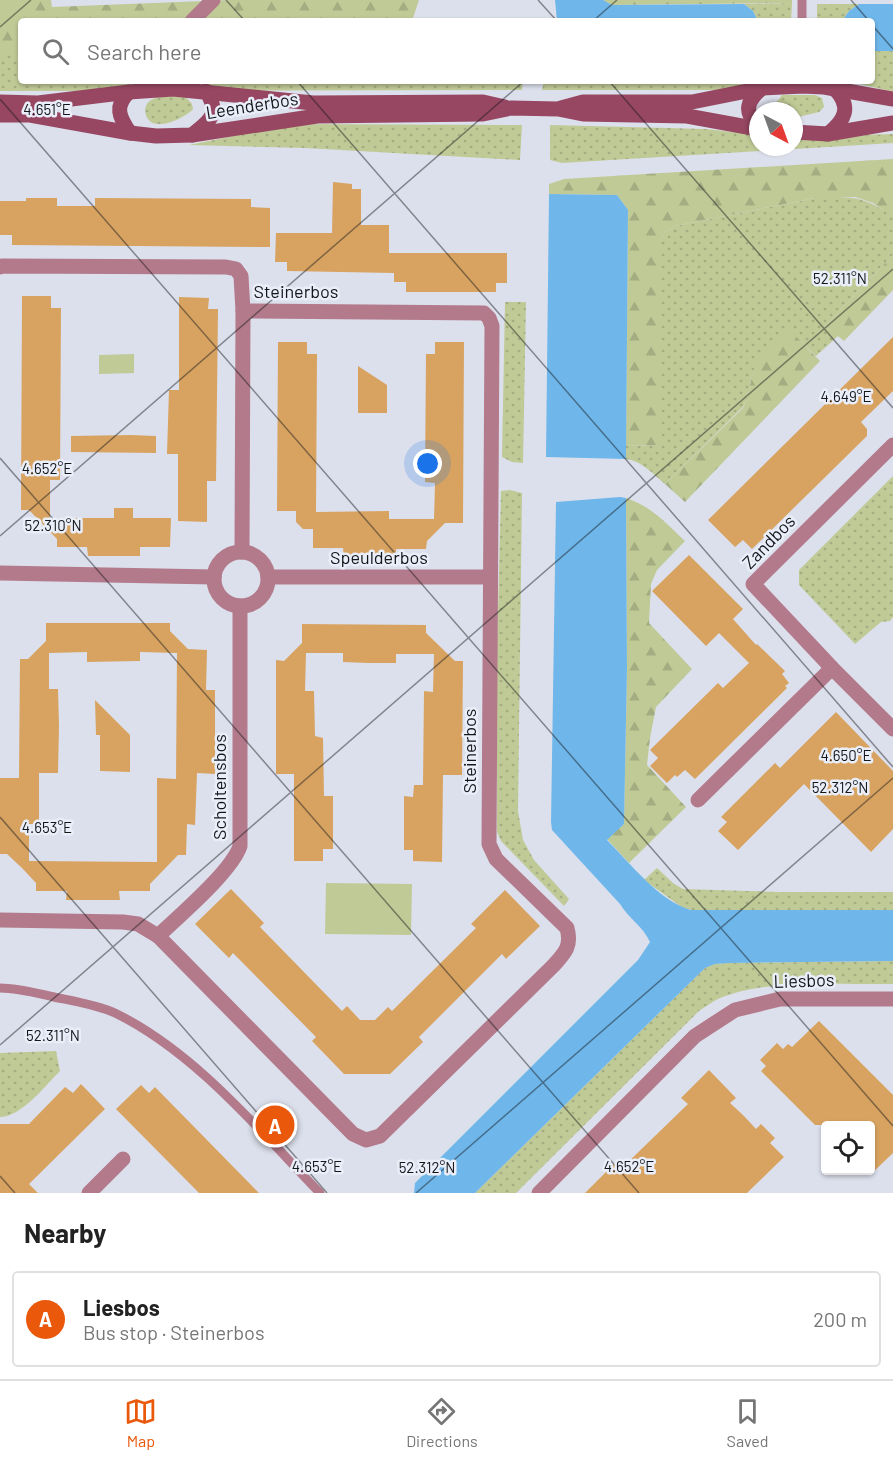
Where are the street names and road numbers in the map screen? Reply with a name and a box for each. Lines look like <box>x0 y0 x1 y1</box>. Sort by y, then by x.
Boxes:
street label: Leenderbos <box>204 87 300 123</box>
street label: Steinerbos <box>254 280 338 302</box>
street label: Zandbos <box>737 510 799 573</box>
street label: Speulderbos <box>330 546 428 568</box>
street label: Steinerbos <box>458 709 480 793</box>
street label: Scholtensbos <box>208 734 230 840</box>
street label: Liesbos <box>773 968 835 992</box>

